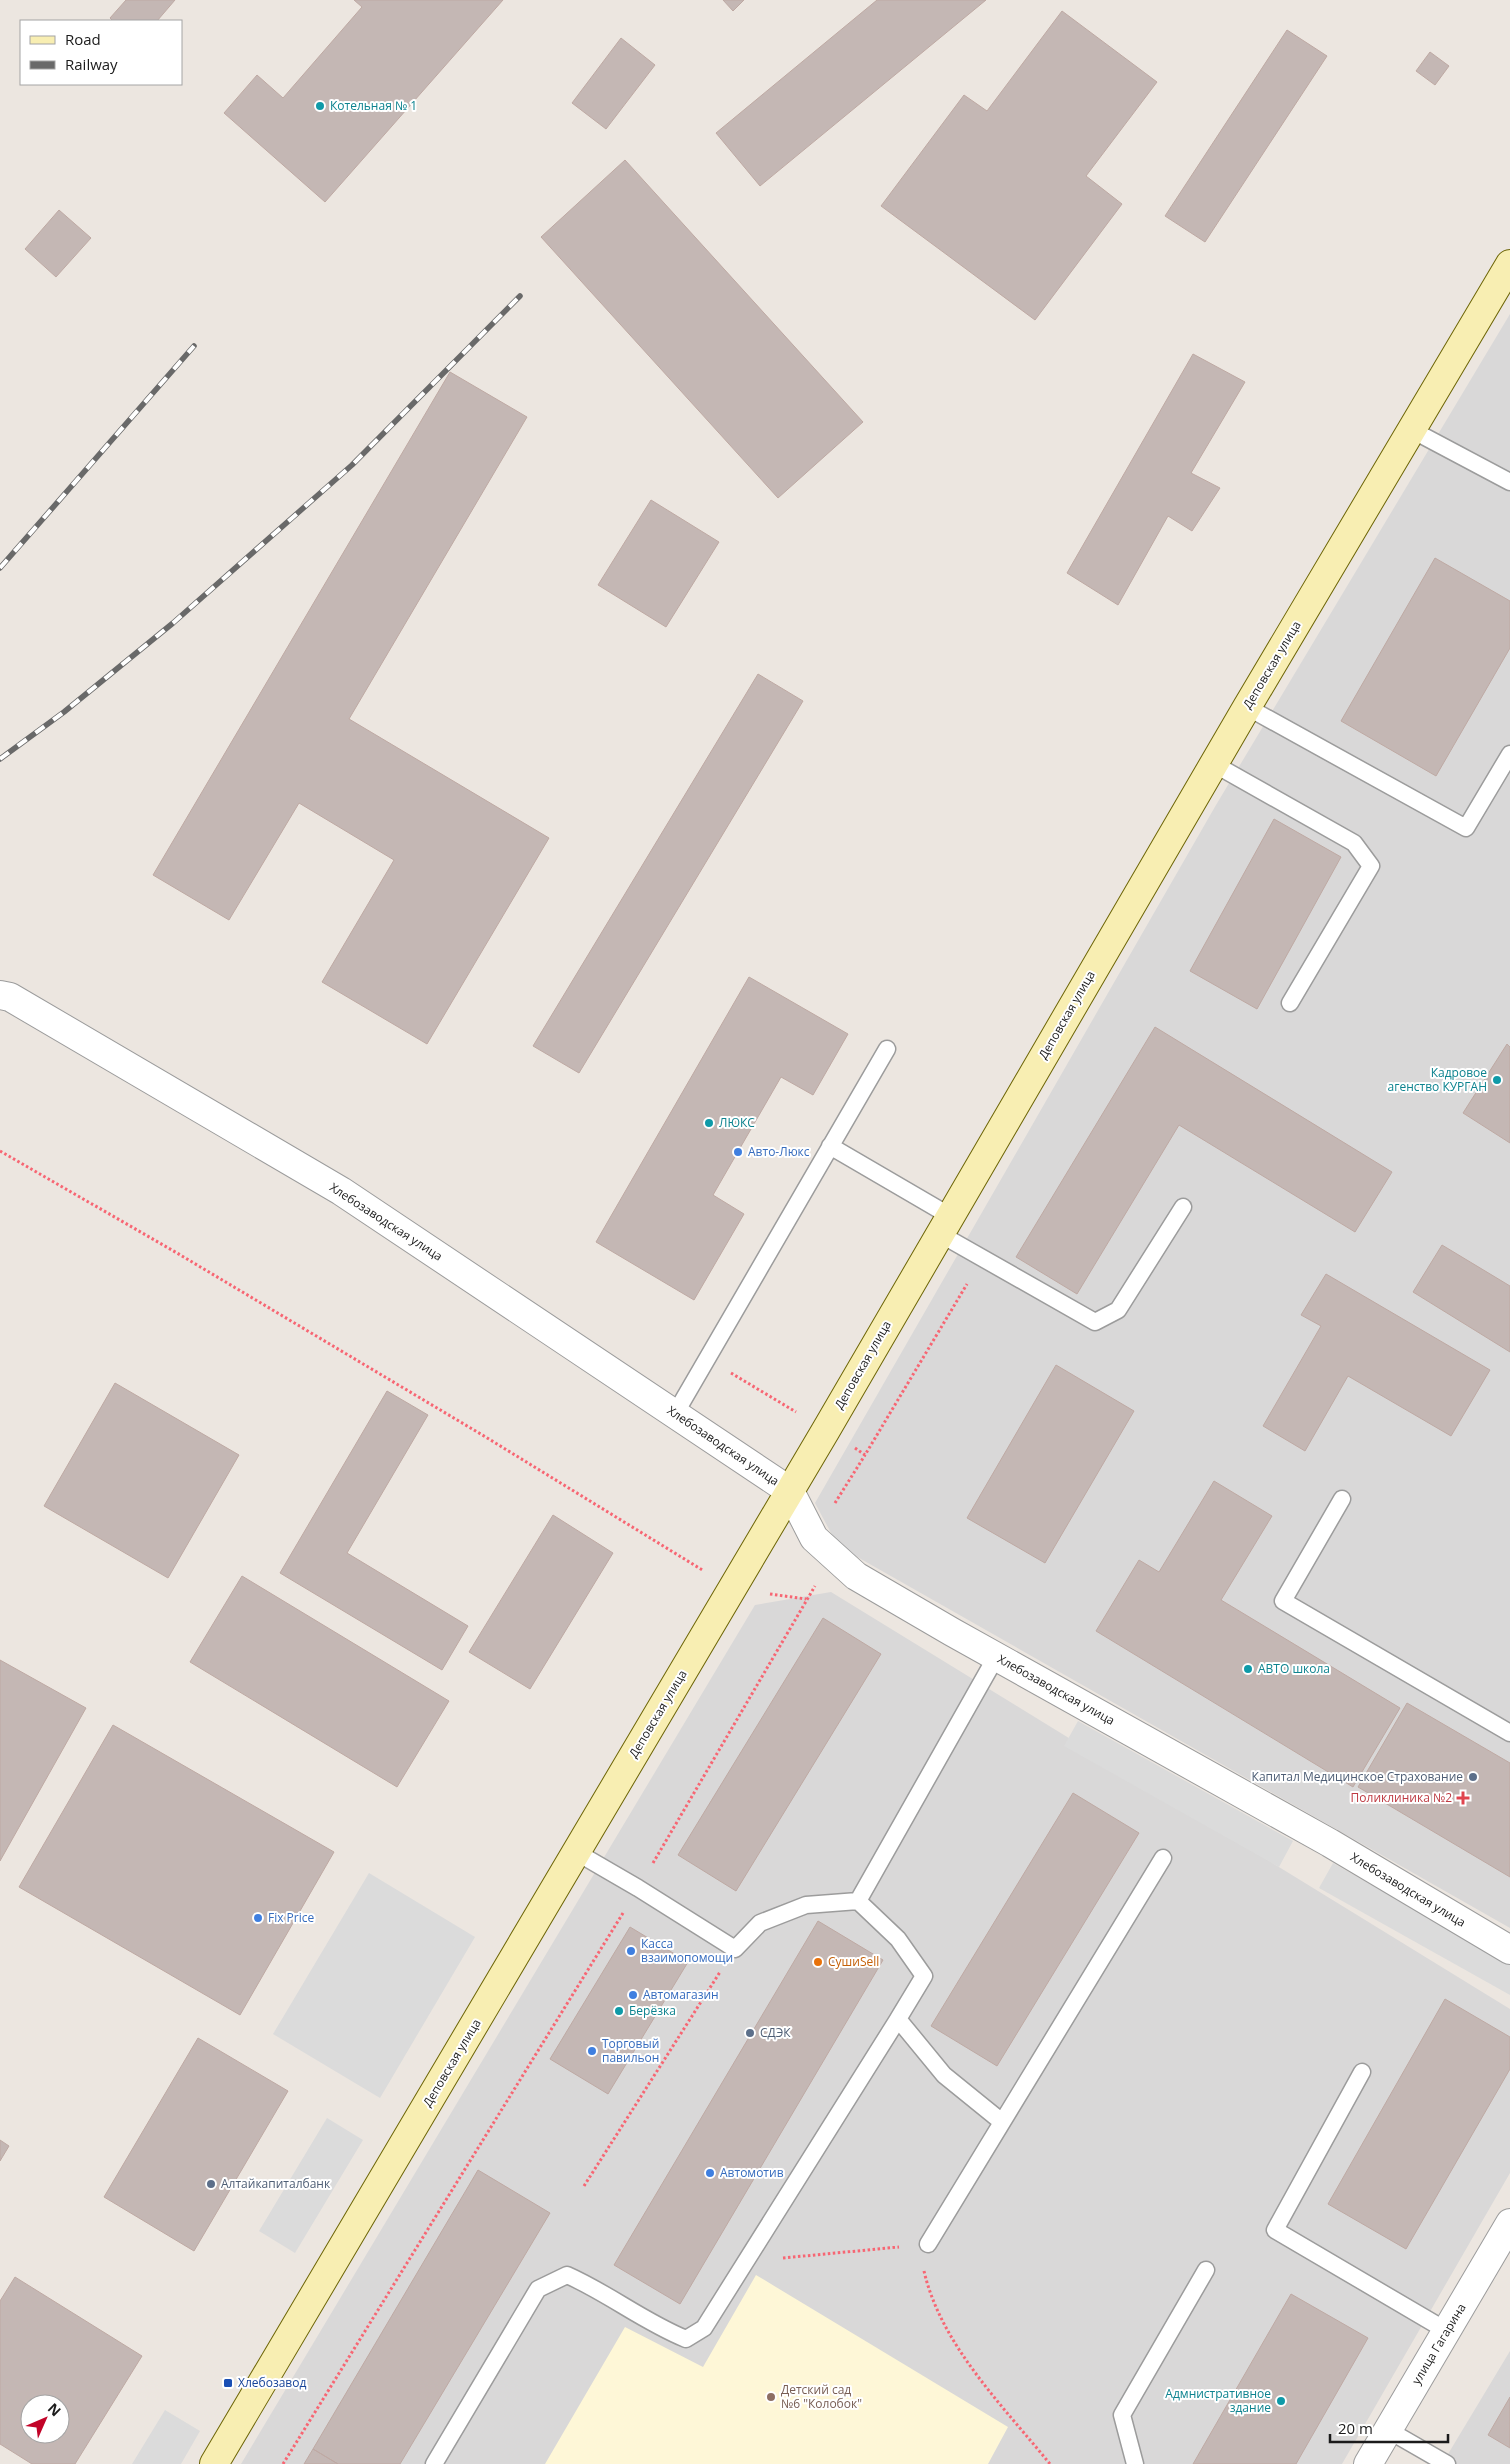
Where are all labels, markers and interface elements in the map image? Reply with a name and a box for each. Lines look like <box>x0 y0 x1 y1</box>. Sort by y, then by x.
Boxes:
legend <box>20 20 182 85</box>
text: Road <box>65 29 101 49</box>
text: Railway <box>65 54 118 74</box>
place label: Котельная № 1 <box>330 97 417 114</box>
marker: Котельная № 1 <box>314 100 326 112</box>
street label: Деповская улица <box>1239 618 1304 712</box>
street label: Деповская улица <box>1034 967 1099 1062</box>
place label: Кадровое агенство КУРГАН <box>1388 1064 1487 1095</box>
marker: Кадровое агенство КУРГАН <box>1491 1074 1503 1086</box>
place label: ЛЮКС <box>719 1114 755 1131</box>
marker: ЛЮКС <box>703 1117 715 1129</box>
place label: Авто-Люкс <box>748 1143 810 1160</box>
marker: Авто-Люкс <box>732 1146 744 1158</box>
street label: Хлебозаводская улица <box>327 1179 446 1265</box>
street label: Деповская улица <box>830 1317 895 1412</box>
street label: Хлебозаводская улица <box>664 1402 783 1489</box>
street label: Хлебозаводская улица <box>995 1650 1118 1729</box>
place label: АВТО школа <box>1258 1660 1330 1677</box>
marker: АВТО школа <box>1242 1663 1254 1675</box>
street label: Деповская улица <box>625 1667 690 1761</box>
place label: Капитал Медицинское Страхование <box>1252 1768 1463 1785</box>
marker: Капитал Медицинское Страхование <box>1467 1771 1479 1783</box>
place label: Поликлиника №2 <box>1351 1789 1452 1806</box>
marker: Поликлиника №2 <box>1456 1791 1470 1805</box>
street label: Хлебозаводская улица <box>1348 1848 1469 1931</box>
place label: Fix Price <box>268 1909 315 1926</box>
marker: Fix Price <box>252 1912 264 1924</box>
place label: Касса взаимопомощи <box>641 1935 733 1966</box>
marker: Касса взаимопомощи <box>625 1945 637 1957</box>
place label: СушиSell <box>828 1953 879 1970</box>
marker: СушиSell <box>812 1956 824 1968</box>
place label: Автомагазин <box>643 1986 719 2003</box>
marker: Автомагазин <box>627 1989 639 2001</box>
place label: Берёзка <box>629 2002 676 2019</box>
marker: Берёзка <box>613 2005 625 2017</box>
street label: Деповская улица <box>419 2016 484 2110</box>
place label: СДЭК <box>760 2024 791 2041</box>
marker: СДЭК <box>744 2027 756 2039</box>
place label: Торговый павильон <box>602 2035 659 2066</box>
marker: Торговый павильон <box>586 2045 598 2057</box>
place label: Автомотив <box>720 2164 784 2181</box>
marker: Автомотив <box>704 2167 716 2179</box>
place label: Алтайкапиталбанк <box>221 2175 331 2192</box>
marker: Алтайкапиталбанк <box>205 2178 217 2190</box>
street label: улица Гагарина <box>1408 2300 1469 2387</box>
place label: Хлебозавод <box>238 2374 306 2391</box>
marker: Хлебозавод <box>222 2377 234 2389</box>
place label: Детский сад №6 "Колобок" <box>781 2381 862 2412</box>
place label: Адмнистративное здание <box>1165 2385 1271 2416</box>
marker: Детский сад №6 "Колобок" <box>765 2391 777 2403</box>
north arrow <box>20 2394 70 2444</box>
marker: Адмнистративное здание <box>1275 2395 1287 2407</box>
text: N <box>44 2399 65 2420</box>
scale bar <box>1330 2412 1448 2444</box>
text: 20 m <box>1338 2418 1373 2438</box>

